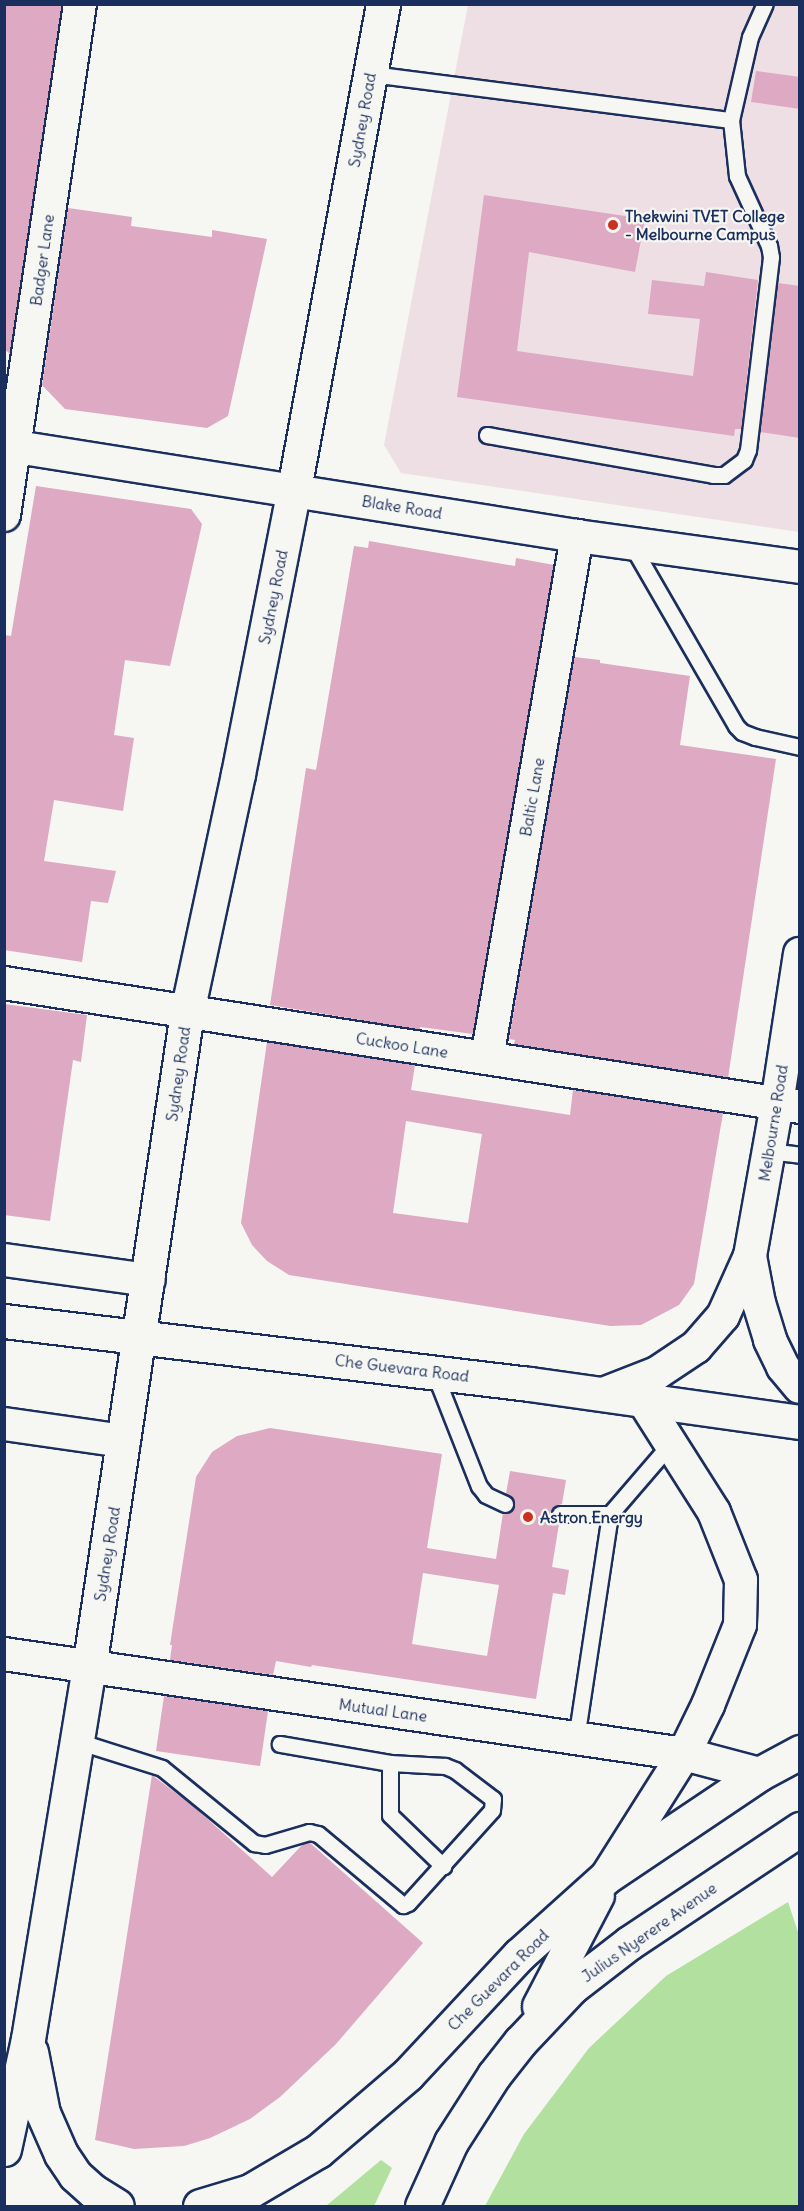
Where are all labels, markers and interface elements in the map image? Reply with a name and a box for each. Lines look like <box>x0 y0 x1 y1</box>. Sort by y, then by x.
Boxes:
street label: Sydney Road <box>344 71 380 169</box>
place label: Thekwini TVET College - Melbourne Campus <box>625 206 785 244</box>
street label: Badger Lane <box>26 213 58 307</box>
marker: Thekwini TVET College - Melbourne Campus <box>606 218 620 232</box>
street label: Blake Road <box>360 491 444 523</box>
street label: Sydney Road <box>254 548 292 646</box>
street label: Baltic Lane <box>516 756 548 838</box>
street label: Sydney Road <box>162 1025 194 1123</box>
street label: Cuckoo Lane <box>354 1028 450 1062</box>
street label: Melbourne Road <box>754 1063 792 1183</box>
street label: Che Guevara Road <box>334 1350 470 1386</box>
street label: Sydney Road <box>90 1505 124 1603</box>
place label: Astron Energy <box>540 1507 643 1527</box>
marker: Astron Energy <box>521 1510 535 1524</box>
street label: Mutual Lane <box>338 1694 428 1726</box>
street label: Julius Nyerere Avenue <box>578 1878 720 1986</box>
street label: Che Guevara Road <box>443 1925 553 2035</box>

